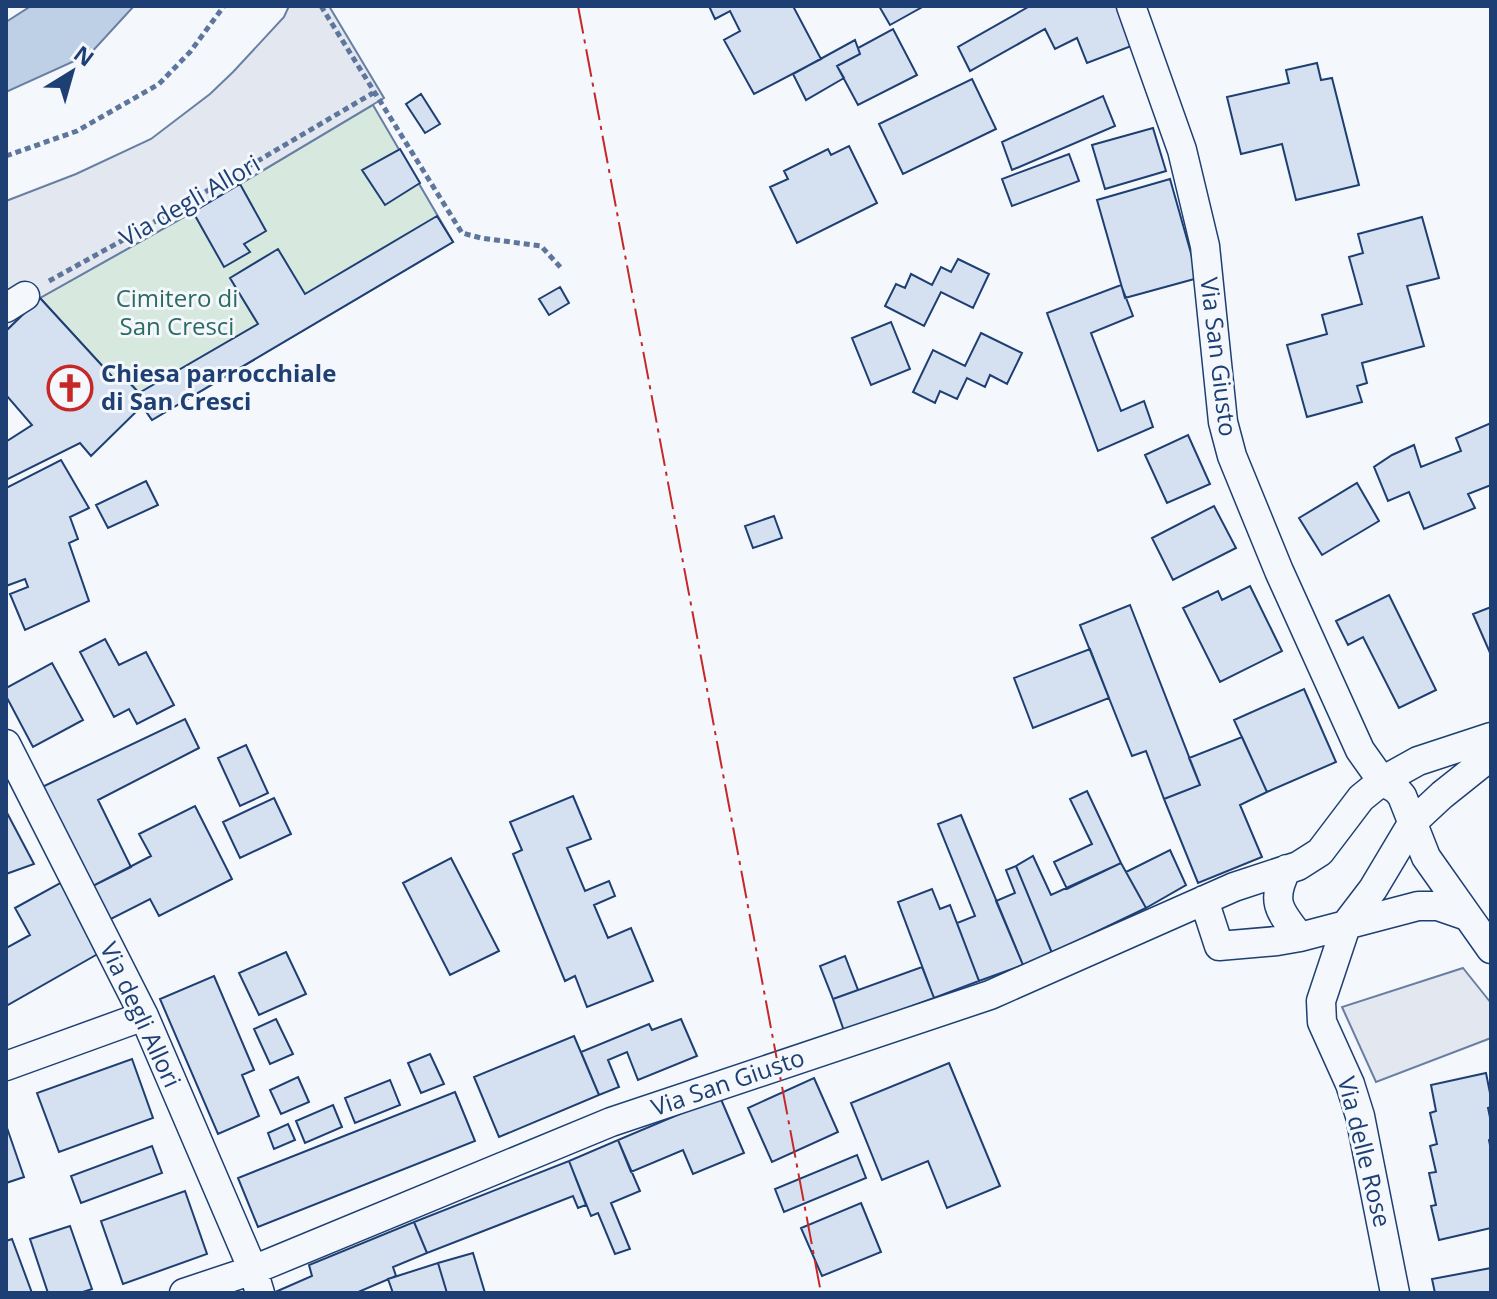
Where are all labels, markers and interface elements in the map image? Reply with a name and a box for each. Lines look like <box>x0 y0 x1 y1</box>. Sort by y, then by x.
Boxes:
north arrow <box>32 32 112 112</box>
text: N <box>68 38 101 73</box>
street label: Via degli Allori <box>113 146 266 253</box>
street label: Via San Giusto <box>1193 275 1246 438</box>
park label: Cimitero di San Cresci <box>116 281 238 342</box>
place label: Chiesa parrocchiale di San Cresci <box>101 356 336 417</box>
church icon: Chiesa parrocchiale di San Cresci <box>46 364 94 412</box>
street label: Via degli Allori <box>93 936 190 1093</box>
street label: Via San Giusto <box>646 1040 809 1123</box>
street label: Via delle Rose <box>1331 1073 1400 1230</box>

